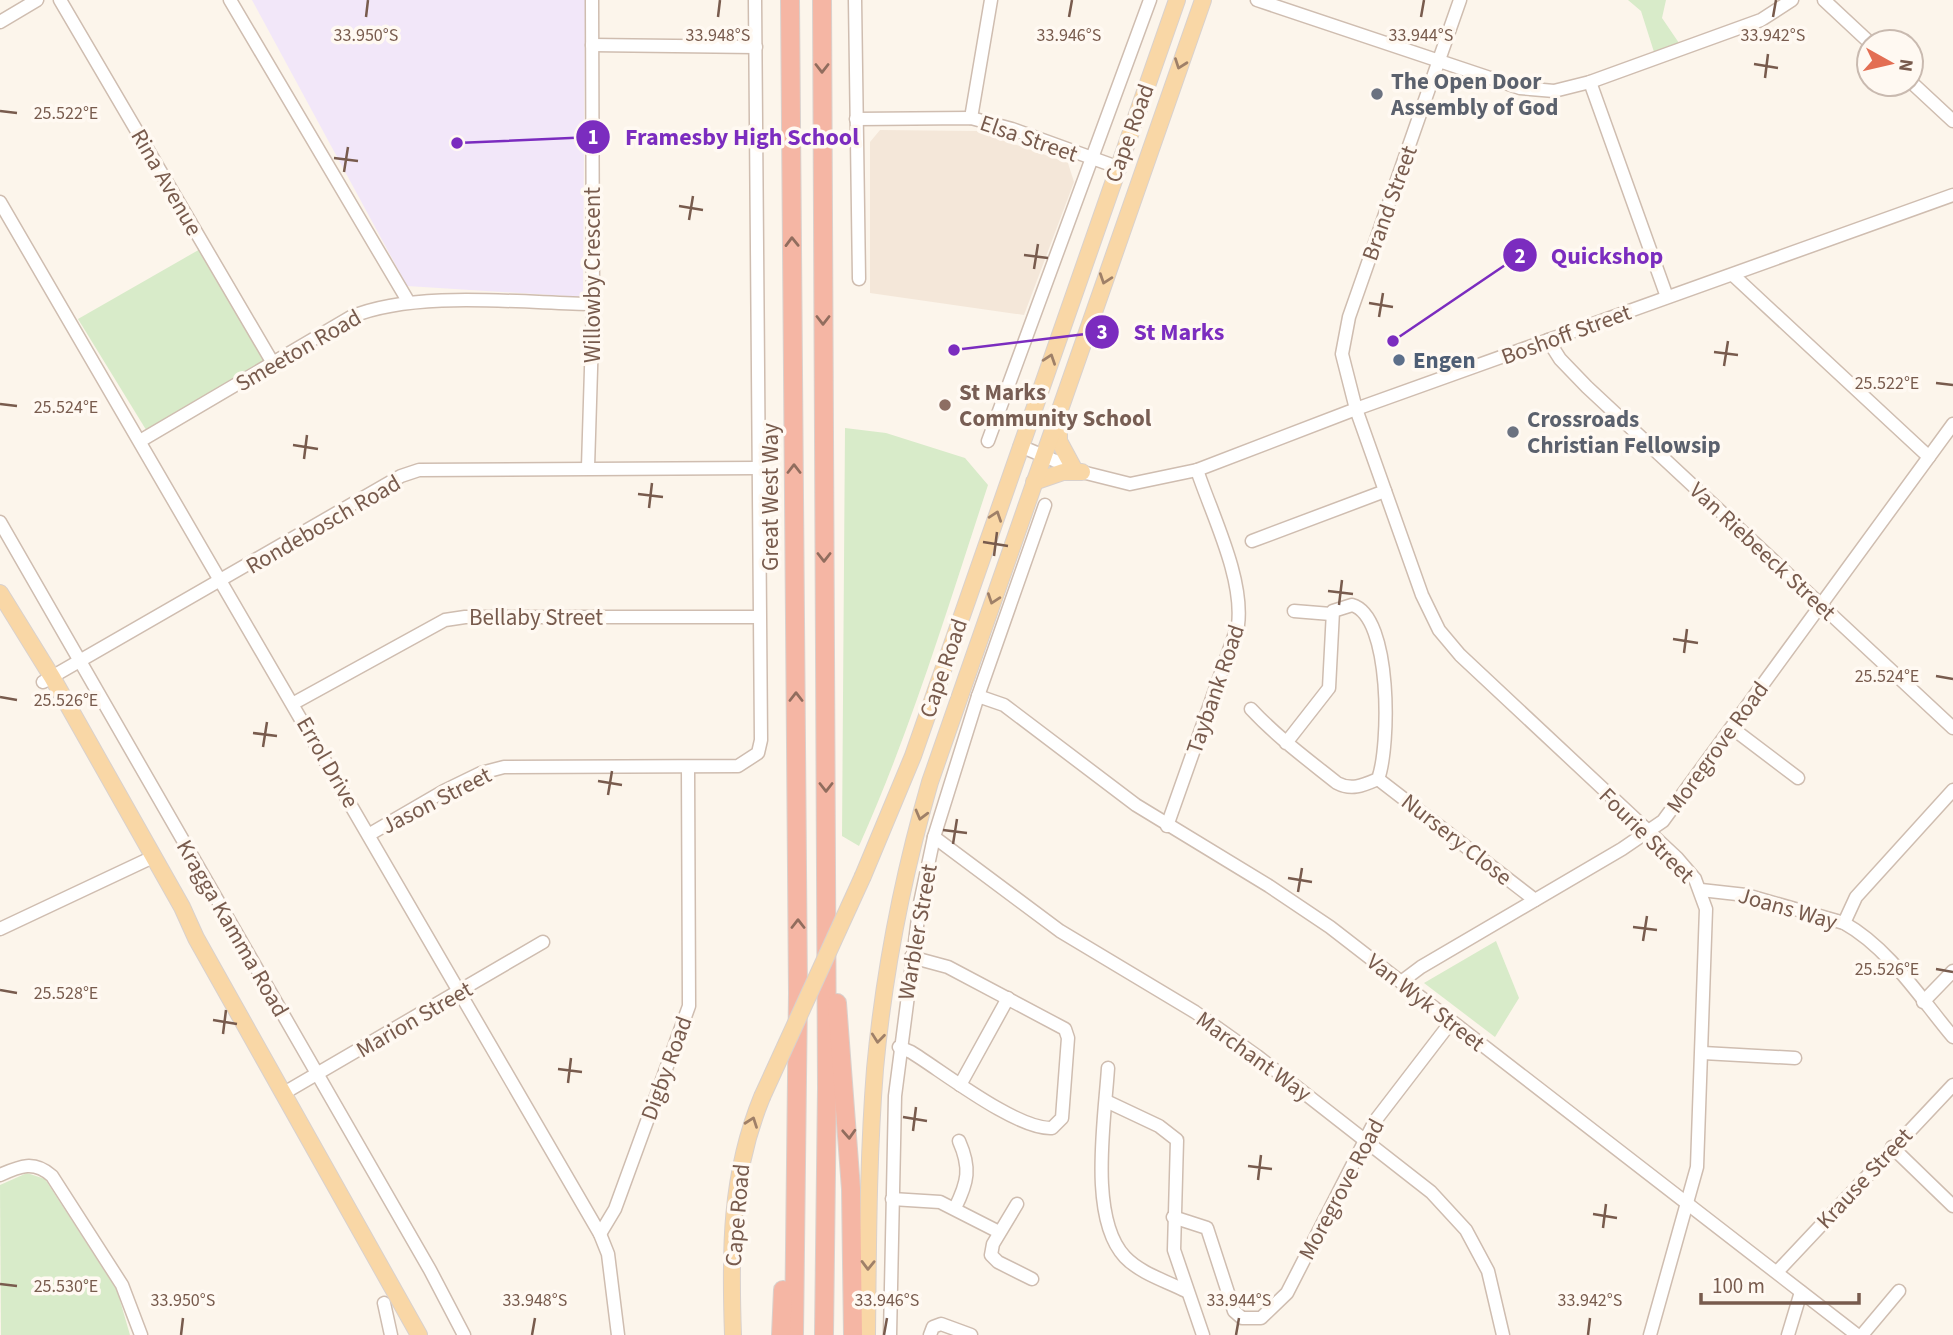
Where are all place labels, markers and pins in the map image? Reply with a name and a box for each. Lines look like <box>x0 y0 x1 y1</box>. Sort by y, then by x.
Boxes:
place label: The Open Door Assembly of God <box>1390 65 1559 124</box>
marker: The Open Door Assembly of God <box>1369 86 1385 102</box>
callout: Framesby High School <box>576 114 873 159</box>
callout: Quickshop <box>1502 233 1678 278</box>
callout: St Marks <box>1084 309 1238 354</box>
place label: Engen <box>1413 344 1476 377</box>
marker: Engen <box>1391 352 1407 368</box>
place label: St Marks Community School <box>959 376 1152 435</box>
marker: St Marks Community School <box>937 397 953 413</box>
place label: Crossroads Christian Fellowsip <box>1527 403 1721 462</box>
marker: Crossroads Christian Fellowsip <box>1505 424 1521 440</box>

